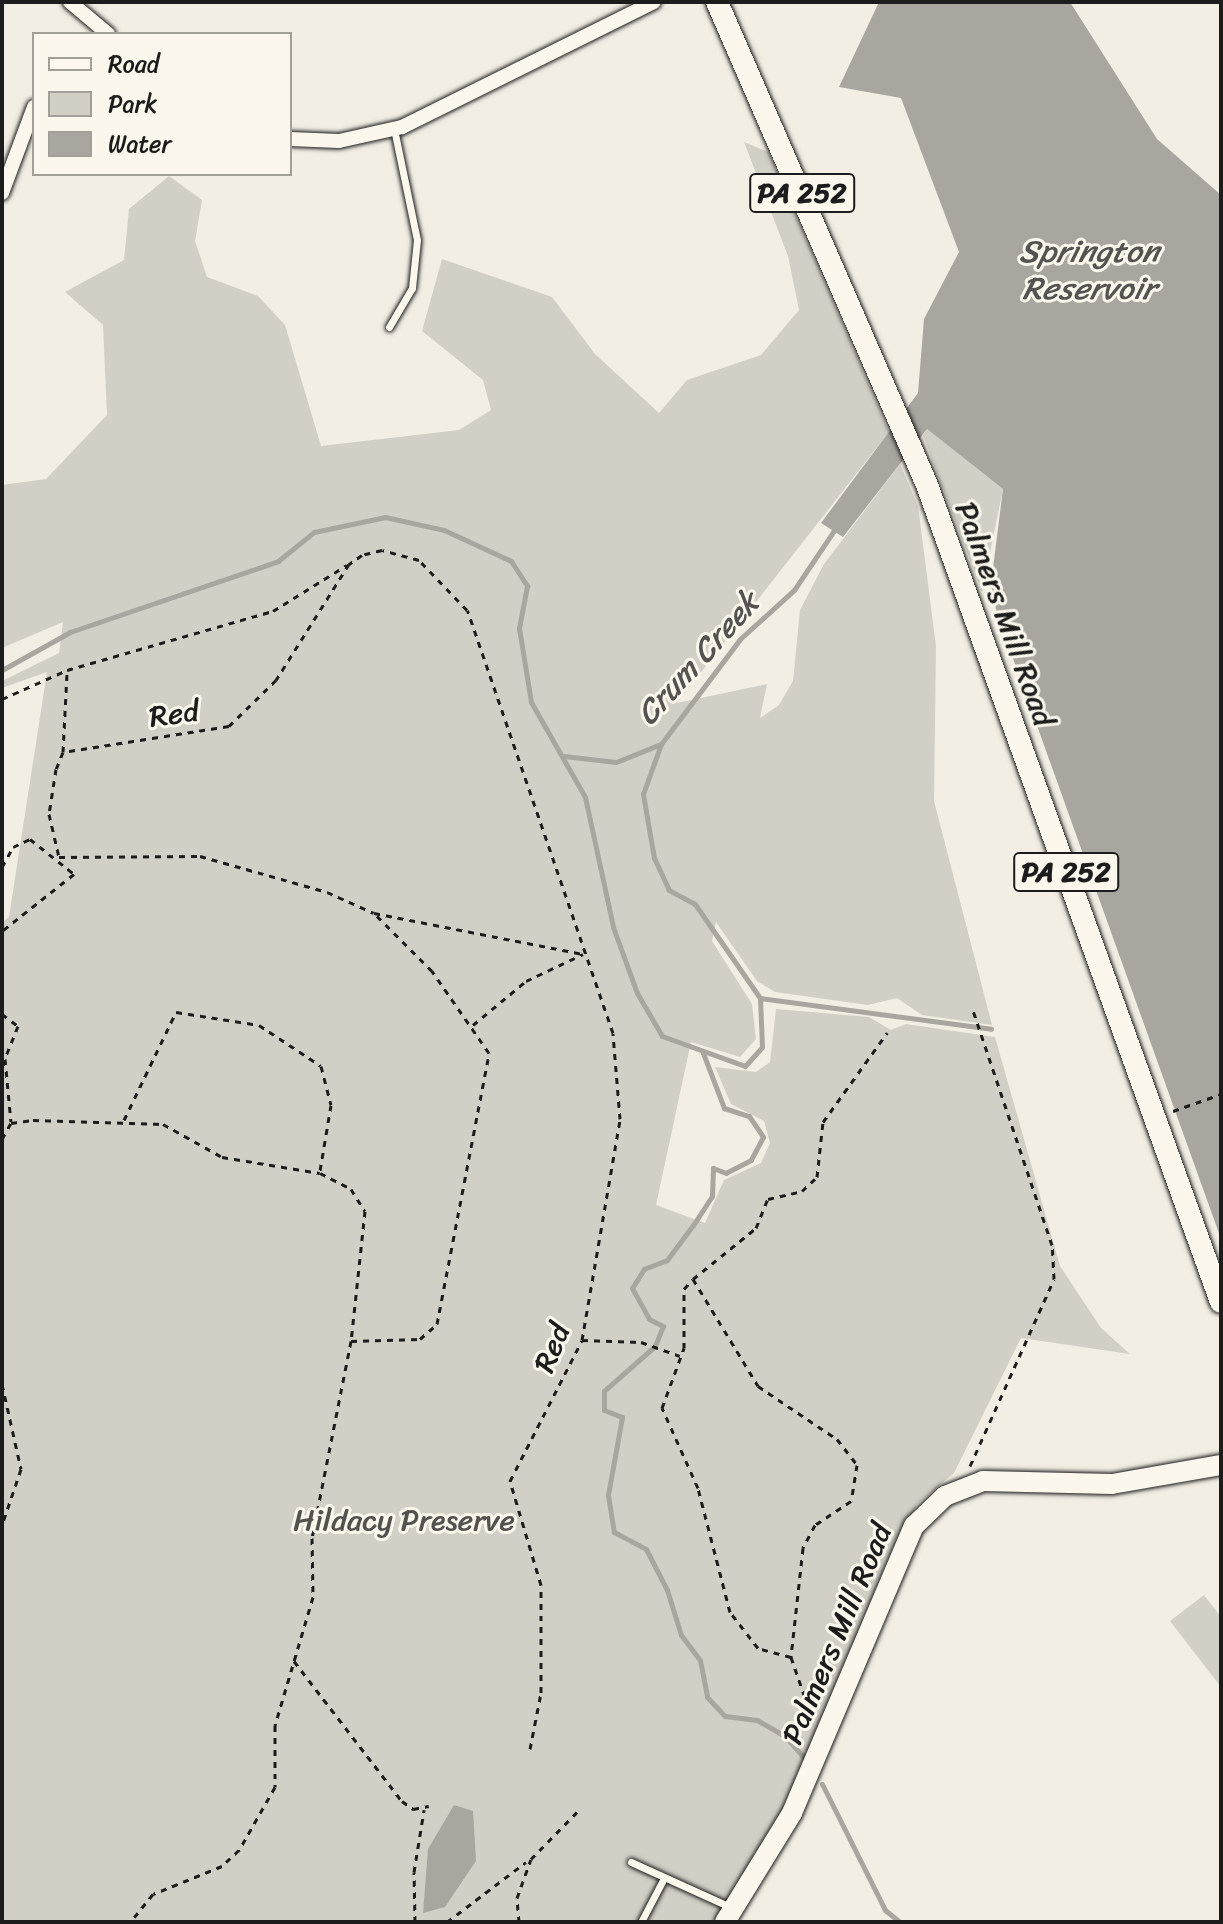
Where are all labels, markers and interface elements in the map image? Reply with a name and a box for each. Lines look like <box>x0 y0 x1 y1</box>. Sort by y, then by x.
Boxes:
legend <box>32 32 292 176</box>
text: Road <box>108 43 159 85</box>
text: Park <box>108 83 157 125</box>
text: Water <box>108 123 171 165</box>
road number: PA 252 <box>748 169 856 217</box>
water label: Springton Reservoir <box>1019 234 1159 309</box>
street label: Palmers Mill Road <box>948 497 1062 731</box>
water label: Crum Creek <box>628 584 768 734</box>
street label: Red <box>147 693 201 735</box>
road number: PA 252 <box>1012 848 1120 896</box>
street label: Red <box>526 1318 578 1378</box>
park label: Hildacy Preserve <box>292 1502 516 1538</box>
street label: Palmers Mill Road <box>774 1518 900 1750</box>

